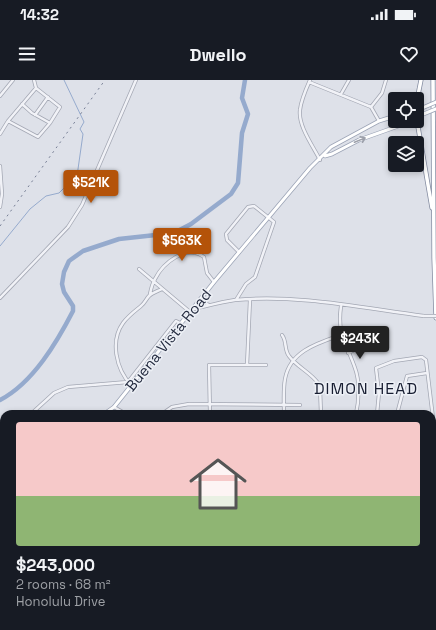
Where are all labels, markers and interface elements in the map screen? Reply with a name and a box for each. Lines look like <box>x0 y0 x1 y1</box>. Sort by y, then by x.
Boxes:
text: 14:32 <box>20 5 59 24</box>
icon: menu <box>16 43 38 65</box>
text: Dwello <box>189 43 247 66</box>
icon: heart <box>398 43 420 65</box>
map controls <box>388 92 424 172</box>
button: locate <box>388 92 424 128</box>
one-way arrow <box>353 135 365 143</box>
button: layers <box>388 136 424 172</box>
pin: $521K <box>63 170 119 204</box>
text: $521K <box>72 174 110 191</box>
pin: $563K <box>154 228 210 262</box>
text: $563K <box>162 232 202 249</box>
street label: Buena Vista Road <box>121 285 215 395</box>
pin: $243K <box>332 326 388 360</box>
text: $243K <box>340 330 380 347</box>
district label: DIMON HEAD <box>314 378 418 399</box>
icon: home <box>182 448 254 520</box>
text: $243,000 <box>16 554 95 576</box>
text: 2 rooms · 68 m² <box>16 576 110 593</box>
text: Honolulu Drive <box>16 593 105 610</box>

